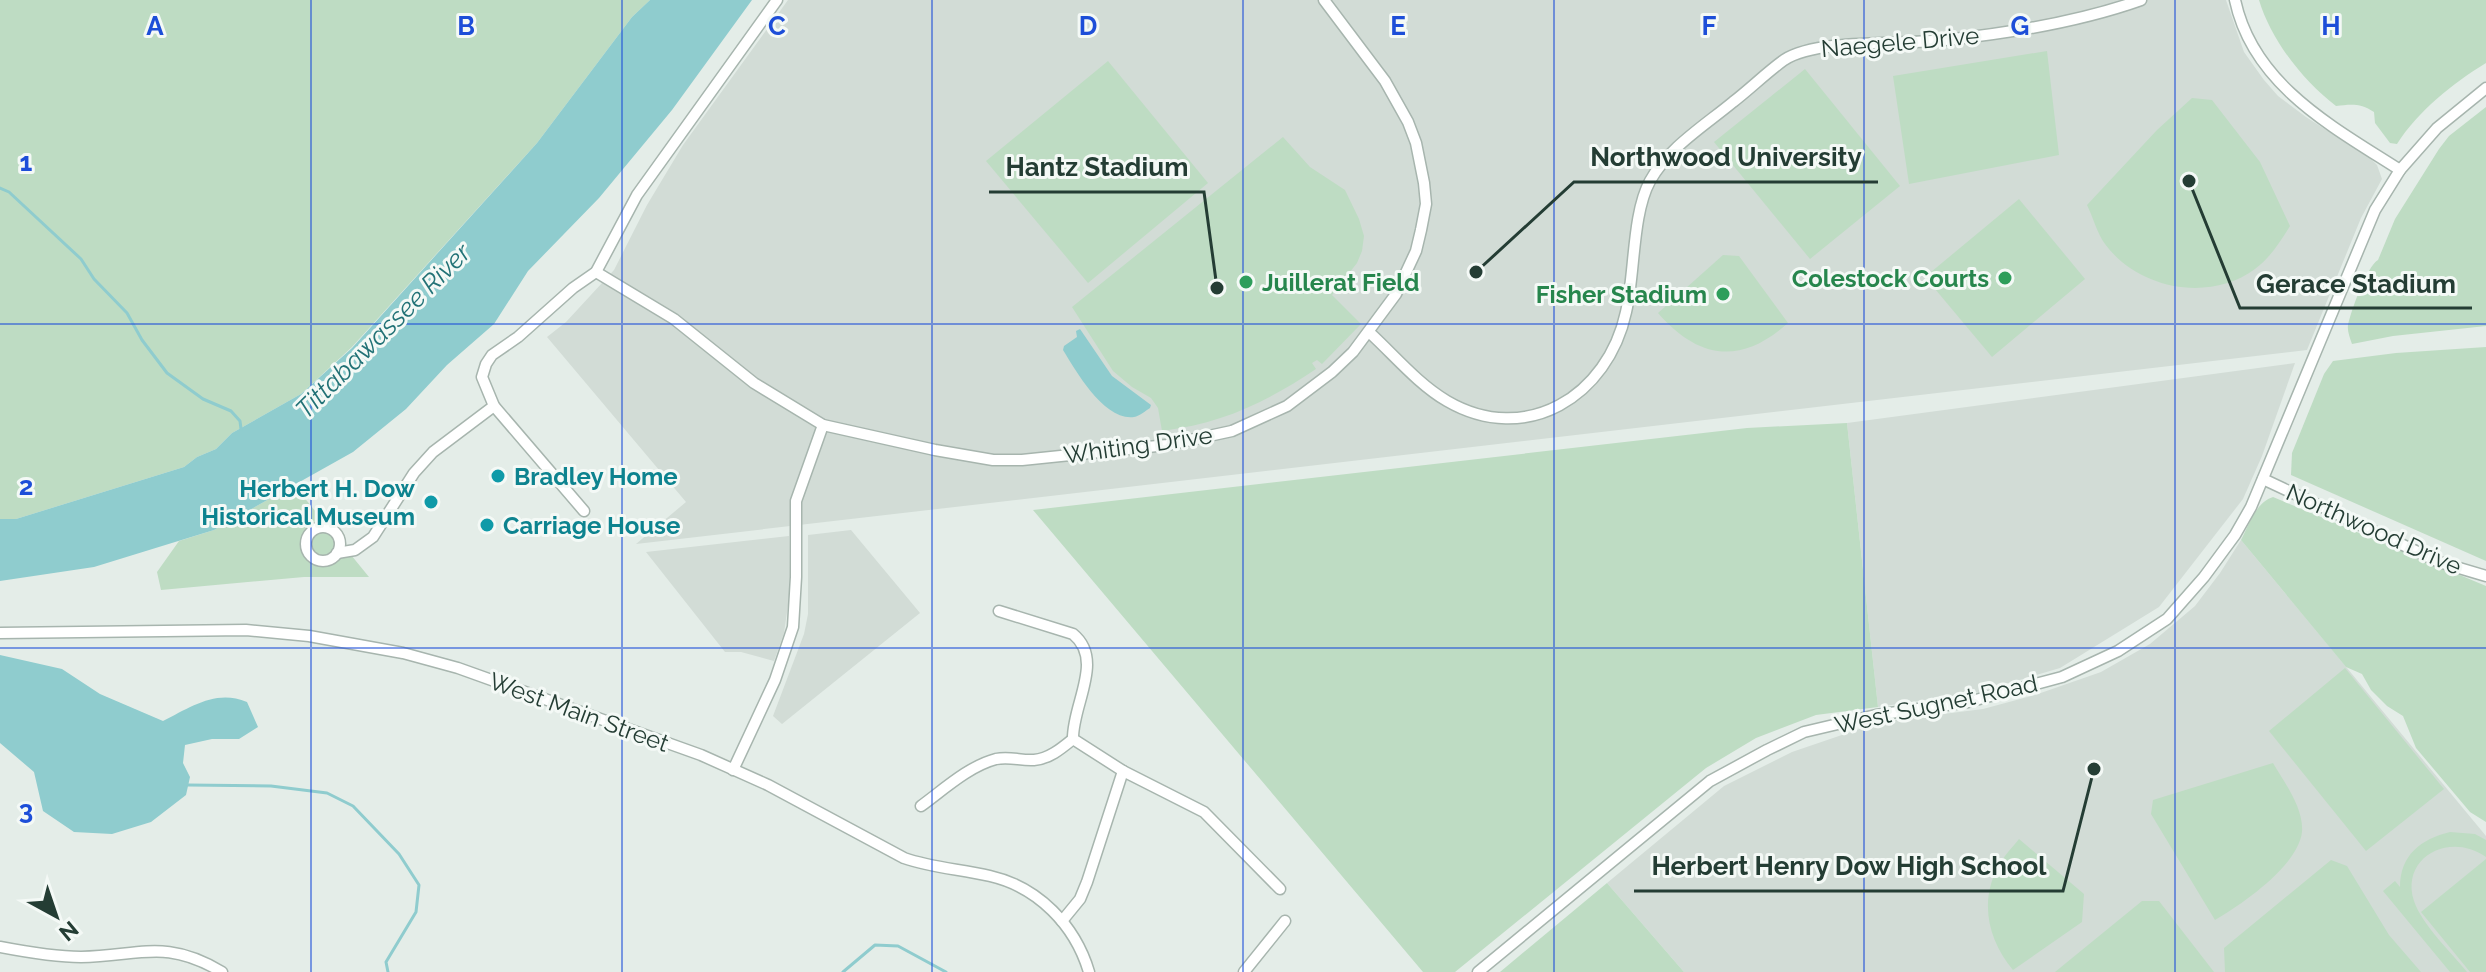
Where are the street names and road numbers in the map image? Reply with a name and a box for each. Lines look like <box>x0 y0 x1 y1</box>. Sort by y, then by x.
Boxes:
street label: Naegele Drive <box>1820 21 1980 63</box>
street label: Whiting Drive <box>1062 420 1214 470</box>
street label: Northwood Drive <box>2282 477 2466 581</box>
street label: West Main Street <box>485 666 673 758</box>
street label: West Sugnet Road <box>1832 668 2040 740</box>

